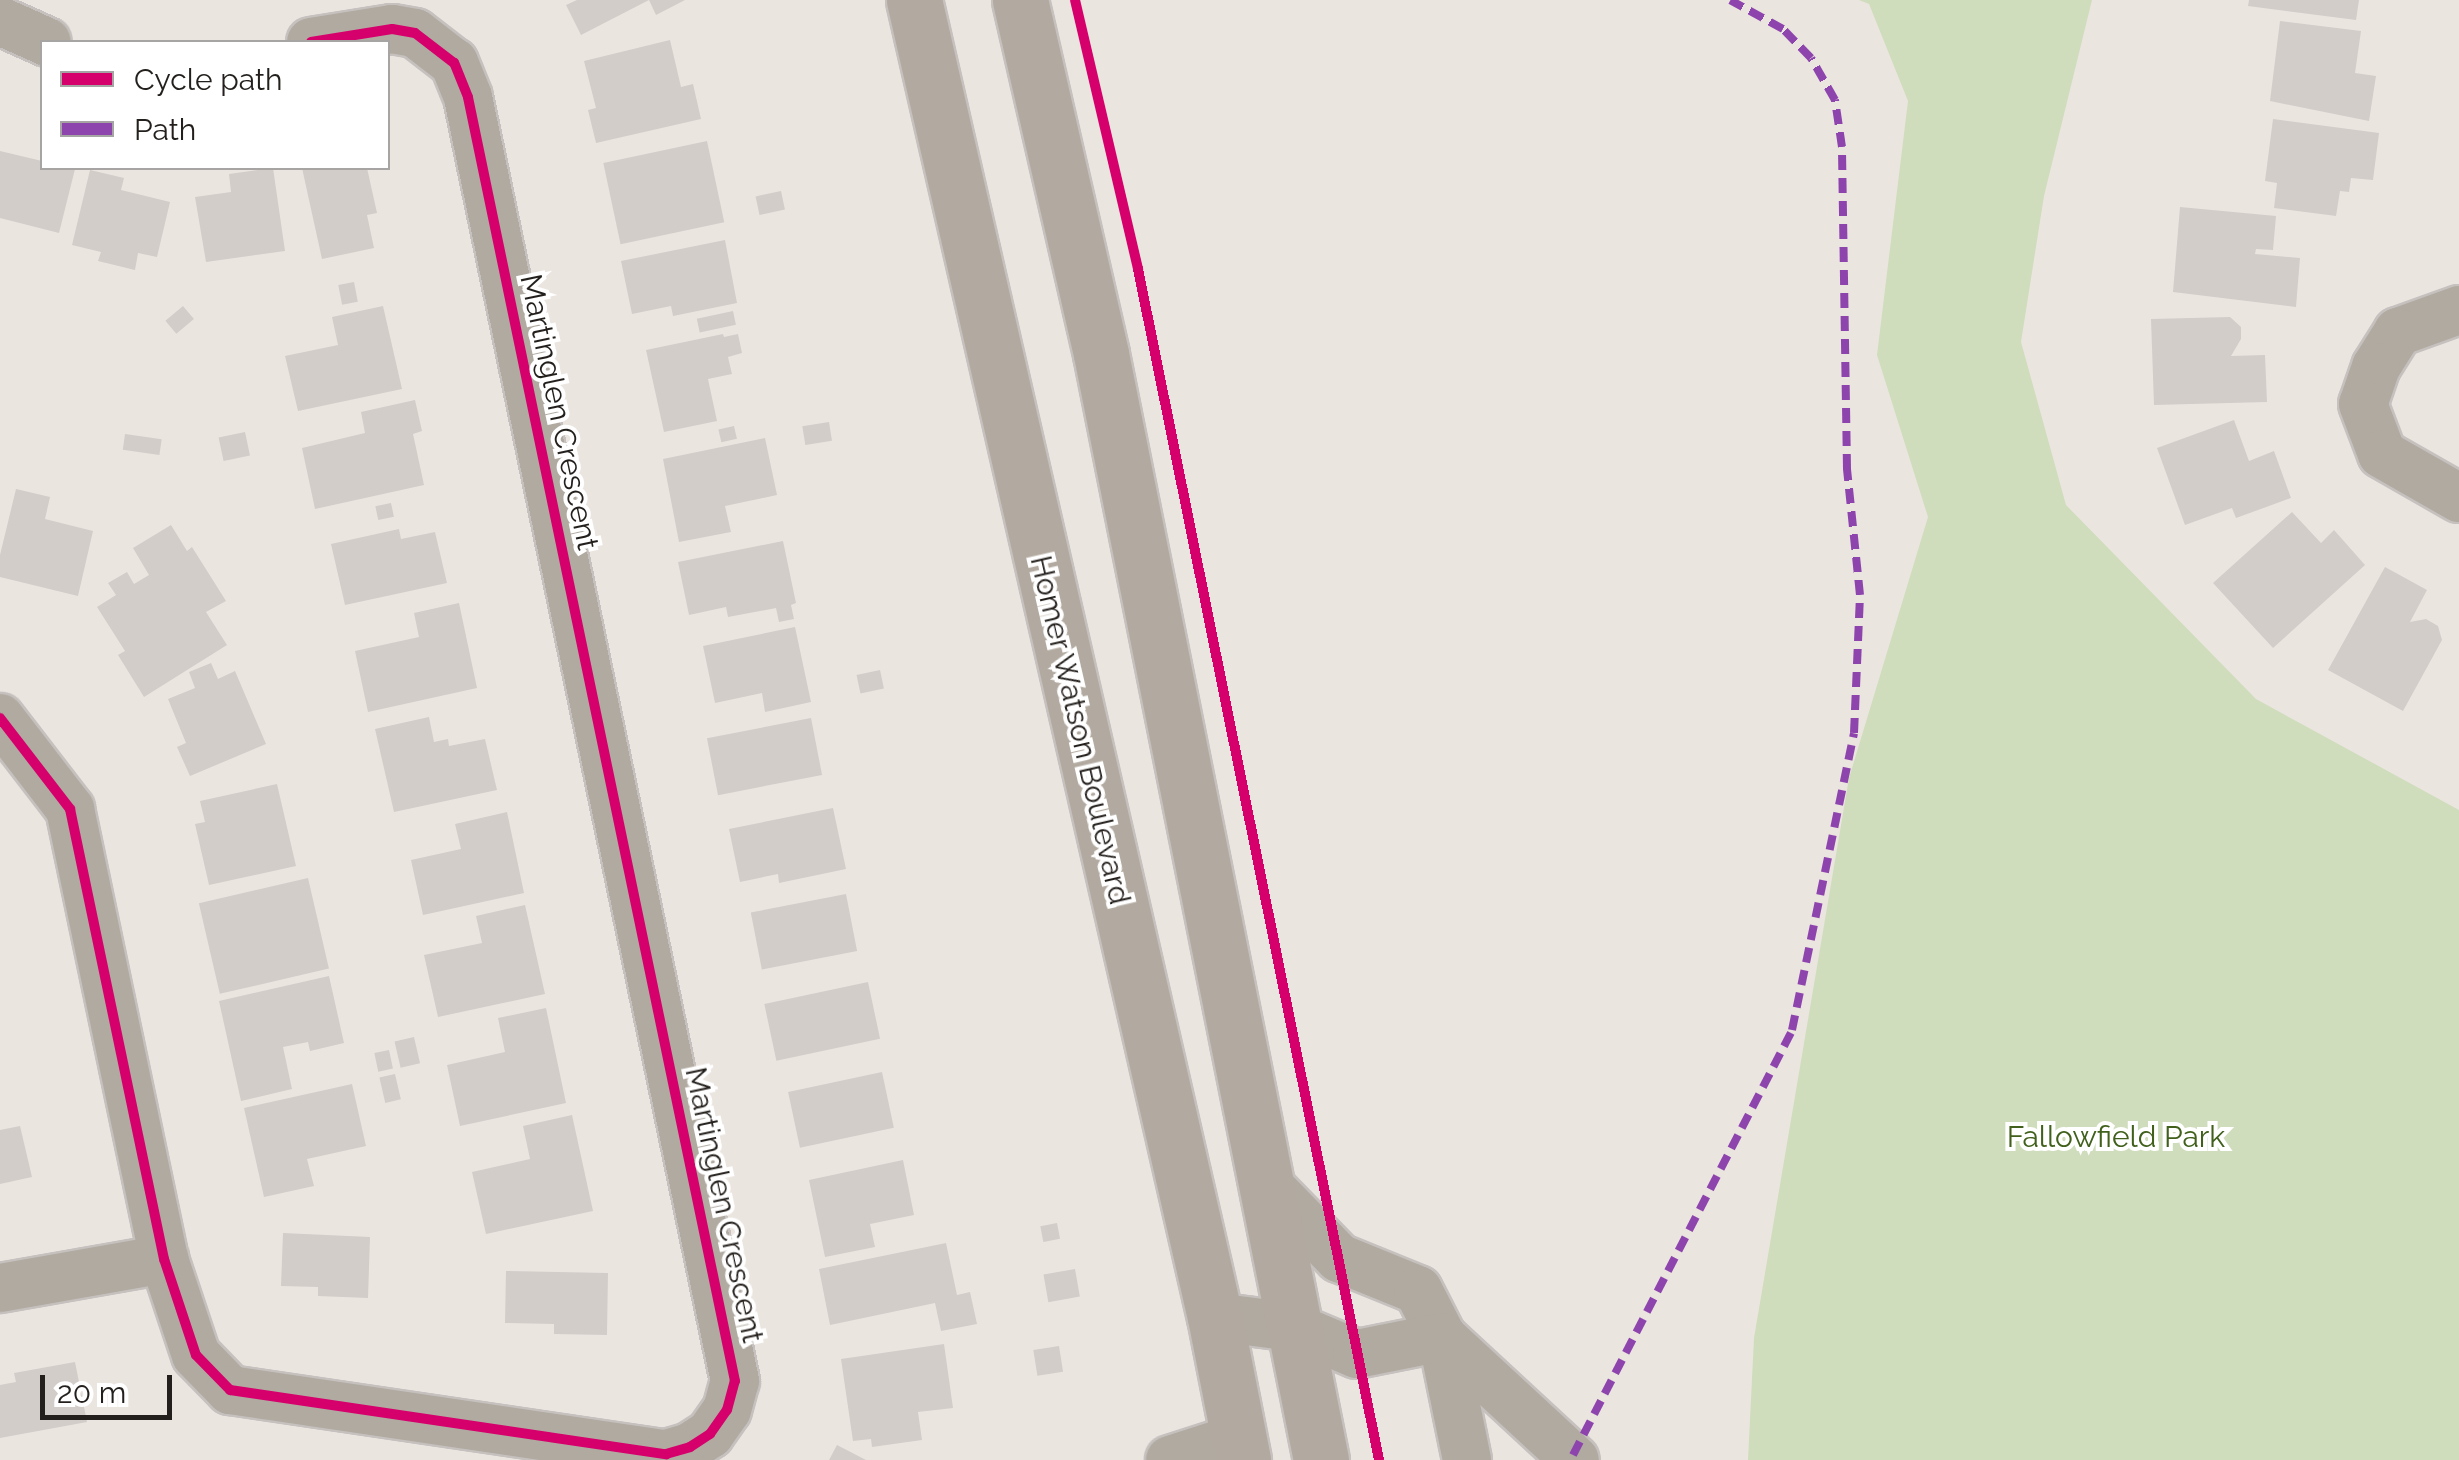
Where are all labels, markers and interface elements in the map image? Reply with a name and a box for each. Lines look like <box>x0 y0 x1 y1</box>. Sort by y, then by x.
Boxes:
legend <box>40 40 390 170</box>
text: Cycle path <box>134 62 282 97</box>
text: Path <box>134 112 196 147</box>
street label: Martinglen Crescent <box>512 271 606 553</box>
street label: Homer Watson Boulevard <box>1022 551 1138 909</box>
street label: Martinglen Crescent <box>677 1064 771 1346</box>
park label: Fallowfield Park <box>2007 1119 2225 1155</box>
scale bar <box>45 1355 178 1417</box>
text: 20 m <box>57 1375 126 1410</box>

